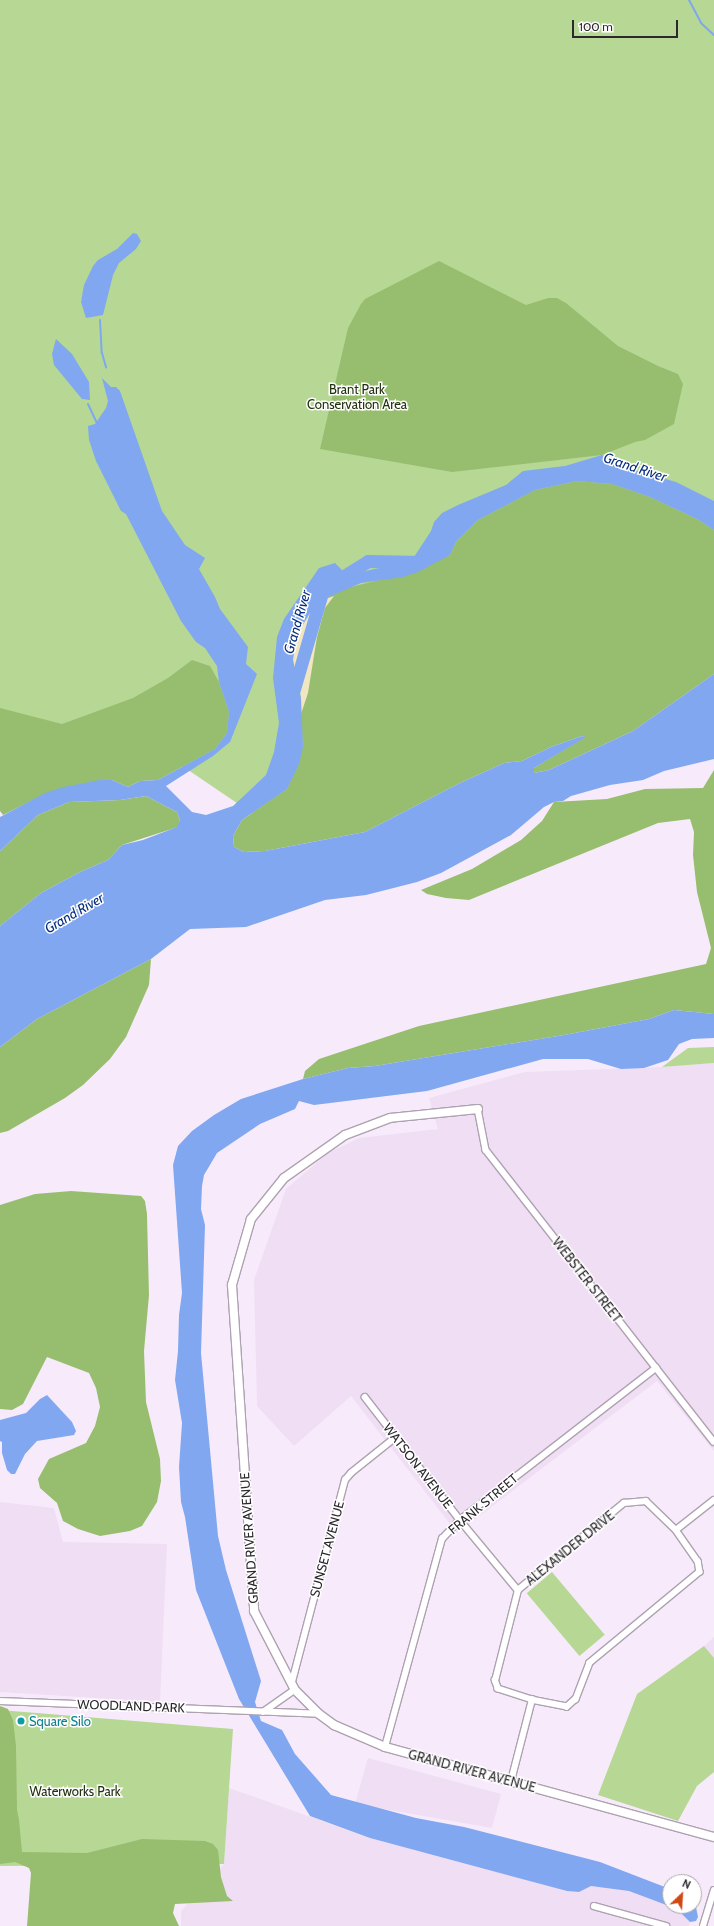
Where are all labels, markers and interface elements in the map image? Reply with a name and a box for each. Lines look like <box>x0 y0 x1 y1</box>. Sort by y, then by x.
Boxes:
scale bar <box>574 12 680 38</box>
text: 100 m <box>579 19 613 34</box>
park label: Brant Park Conservation Area <box>307 382 407 413</box>
water label: Grand River <box>601 449 669 485</box>
water label: Grand River <box>280 588 314 656</box>
water label: Grand River <box>42 889 106 937</box>
street label: WEBSTER STREET <box>549 1234 625 1326</box>
street label: WATSON AVENUE <box>380 1420 456 1512</box>
street label: FRANK STREET <box>445 1470 521 1538</box>
street label: GRAND RIVER AVENUE <box>237 1472 261 1604</box>
street label: SUNSET AVENUE <box>307 1499 347 1599</box>
street label: ALEXANDER DRIVE <box>522 1507 618 1589</box>
street label: WOODLAND PARK <box>77 1696 185 1716</box>
place label: Square Silo <box>29 1713 91 1729</box>
marker: Square Silo <box>16 1716 26 1726</box>
street label: GRAND RIVER AVENUE <box>407 1746 537 1796</box>
park label: Waterworks Park <box>29 1783 121 1799</box>
north arrow <box>662 1874 702 1914</box>
text: N <box>680 1876 693 1892</box>

